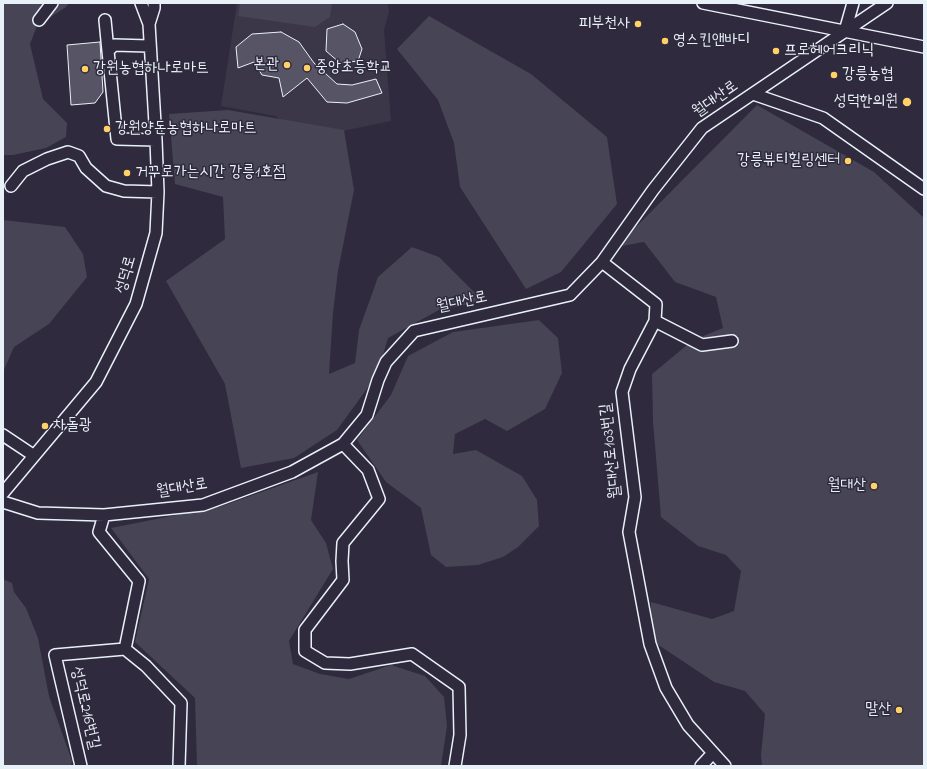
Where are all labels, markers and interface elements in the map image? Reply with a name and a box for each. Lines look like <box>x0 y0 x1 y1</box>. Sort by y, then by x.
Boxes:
place label: 피부천사 <box>578 14 630 34</box>
marker: 피부천사 <box>633 19 643 29</box>
place label: 영스킨앤바디 <box>673 31 750 51</box>
marker: 영스킨앤바디 <box>660 36 670 46</box>
place label: 프로헤어크리닉 <box>784 41 874 61</box>
marker: 프로헤어크리닉 <box>771 46 781 56</box>
place label: 본관 <box>253 55 279 75</box>
place label: 중앙초등학교 <box>315 58 392 78</box>
place label: 강원농협하나로마트 <box>93 59 209 79</box>
marker: 본관 <box>282 60 292 70</box>
marker: 중앙초등학교 <box>302 63 312 73</box>
marker: 강원농협하나로마트 <box>80 64 90 74</box>
place label: 강릉농협 <box>842 65 894 85</box>
marker: 강릉농협 <box>829 70 839 80</box>
street label: 월대산로 <box>689 77 743 123</box>
place label: 성덕한의원 <box>834 92 898 112</box>
marker: 성덕한의원 <box>901 96 913 108</box>
place label: 강원양돈농협하나로마트 <box>115 119 257 139</box>
marker: 강원양돈농협하나로마트 <box>102 124 112 134</box>
place label: 강릉뷰티힐링센터 <box>737 151 840 171</box>
marker: 강릉뷰티힐링센터 <box>843 156 853 166</box>
place label: 거꾸로가는시간 강릉1호점 <box>135 163 286 183</box>
marker: 거꾸로가는시간 강릉1호점 <box>122 168 132 178</box>
street label: 성덕로 <box>112 254 142 296</box>
street label: 월대산로 <box>435 288 489 318</box>
street label: 월대산로103번길 <box>597 402 627 500</box>
place label: 차돌광 <box>53 416 92 436</box>
marker: 차돌광 <box>40 421 50 431</box>
street label: 월대산로 <box>155 475 209 503</box>
place label: 월대산 <box>827 476 866 496</box>
marker: 월대산 <box>869 481 879 491</box>
street label: 성덕로216번길 <box>65 665 103 751</box>
place label: 말산 <box>865 700 891 720</box>
marker: 말산 <box>894 705 904 715</box>

